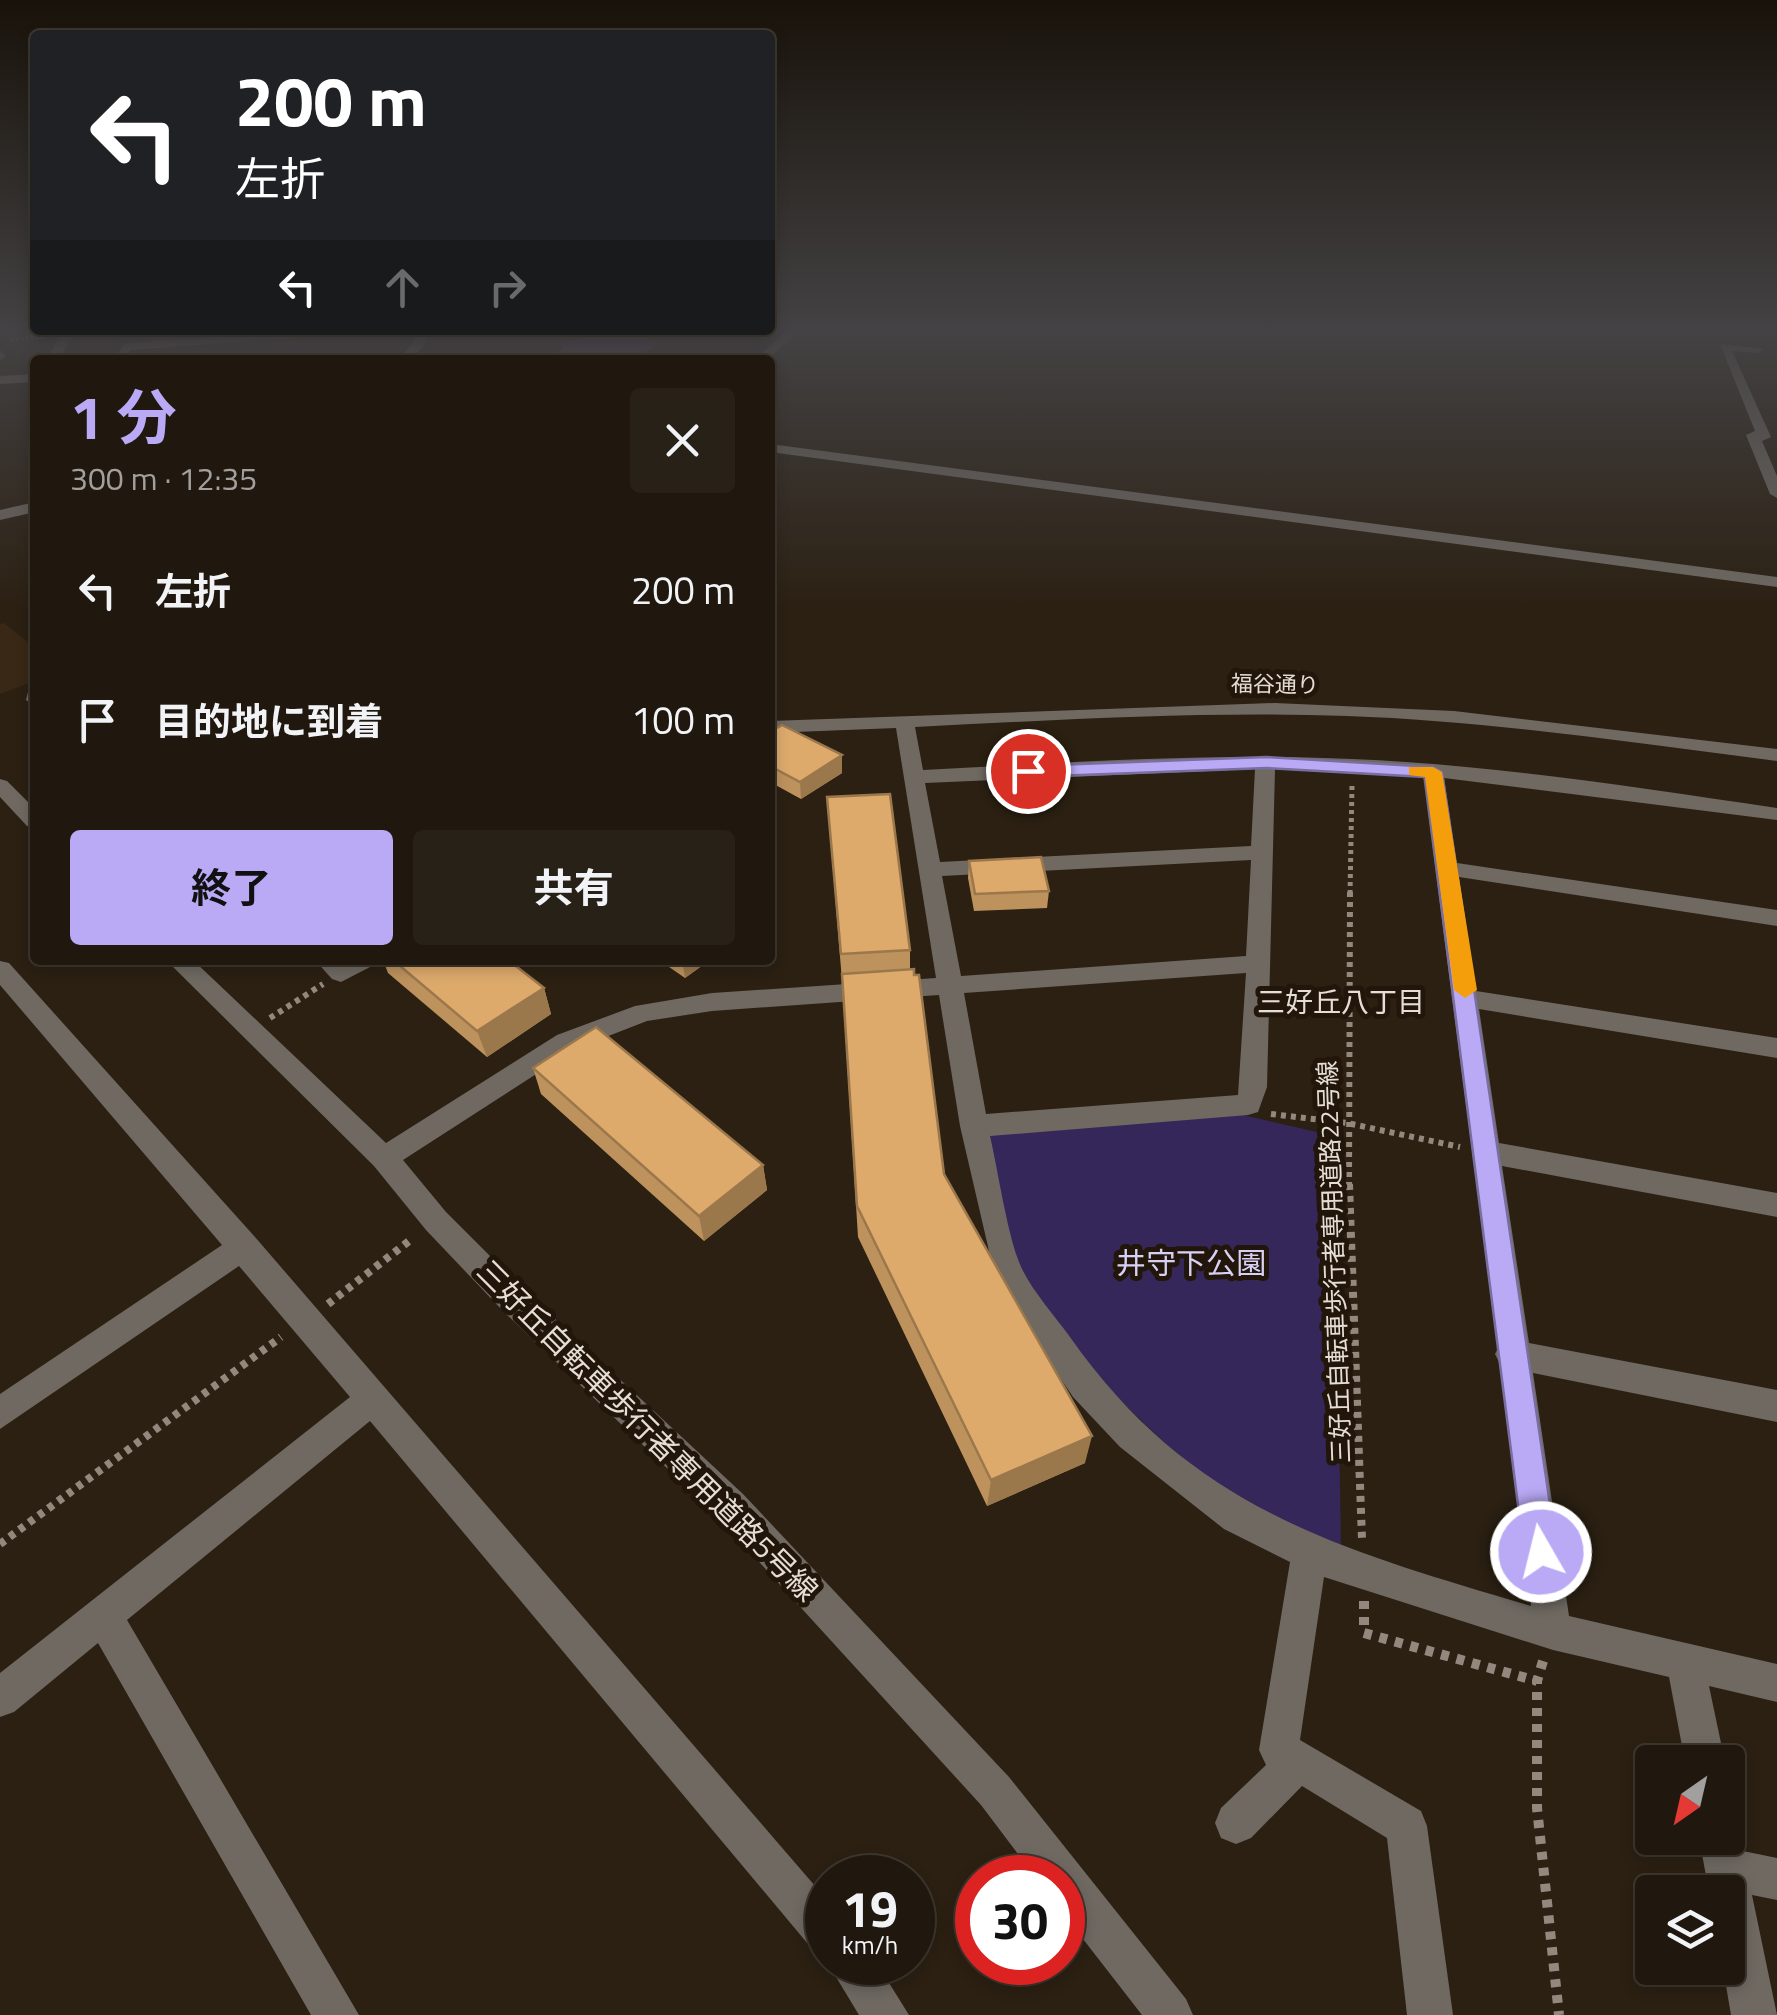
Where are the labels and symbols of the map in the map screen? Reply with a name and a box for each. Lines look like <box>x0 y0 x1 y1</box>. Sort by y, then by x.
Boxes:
street label: 福谷通り <box>1231 666 1319 702</box>
pin <box>986 729 1071 814</box>
district label: 三好丘八丁目 <box>1257 980 1425 1023</box>
street label: 三好丘自転車歩行者専用道路22号線 <box>1308 1060 1360 1464</box>
park label: 井守下公園 <box>1116 1240 1266 1286</box>
street label: 三好丘自転車歩行者専用道路5号線 <box>466 1249 829 1612</box>
position arrow <box>1489 1500 1593 1604</box>
north arrow <box>1635 1745 1745 1855</box>
speed limit sign: 30 <box>955 1855 1085 1985</box>

